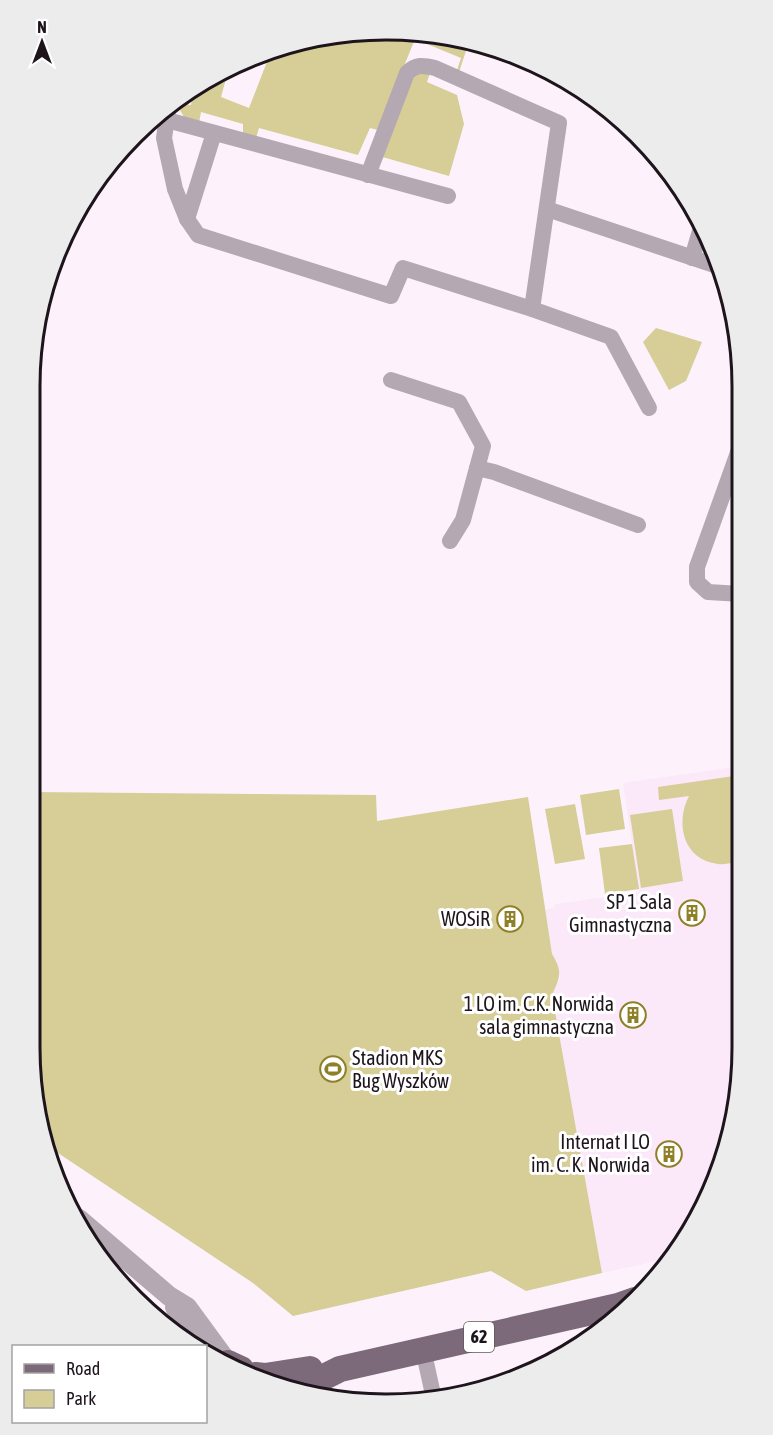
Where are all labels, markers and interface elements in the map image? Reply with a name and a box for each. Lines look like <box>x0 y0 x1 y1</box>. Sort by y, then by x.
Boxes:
north arrow <box>12 12 72 72</box>
text: N <box>37 18 47 36</box>
place label: SP 1 Sala Gimnastyczna <box>569 890 672 936</box>
building icon: SP 1 Sala Gimnastyczna <box>677 898 707 928</box>
building icon: WOSiR <box>495 904 525 934</box>
place label: WOSiR <box>441 907 490 930</box>
place label: 1 LO im. C.K. Norwida sala gimnastyczna <box>464 992 614 1038</box>
building icon: 1 LO im. C.K. Norwida sala gimnastyczna <box>618 1000 648 1030</box>
place label: Stadion MKS Bug Wyszków <box>352 1046 449 1092</box>
sports icon: Stadion MKS Bug Wyszków <box>318 1054 348 1084</box>
place label: Internat I LO im. C. K. Norwida <box>531 1130 650 1176</box>
building icon: Internat I LO im. C. K. Norwida <box>654 1139 684 1169</box>
road number: 62 <box>464 1322 494 1352</box>
legend <box>12 1345 207 1423</box>
text: Road <box>66 1358 100 1379</box>
text: Park <box>66 1388 96 1409</box>

